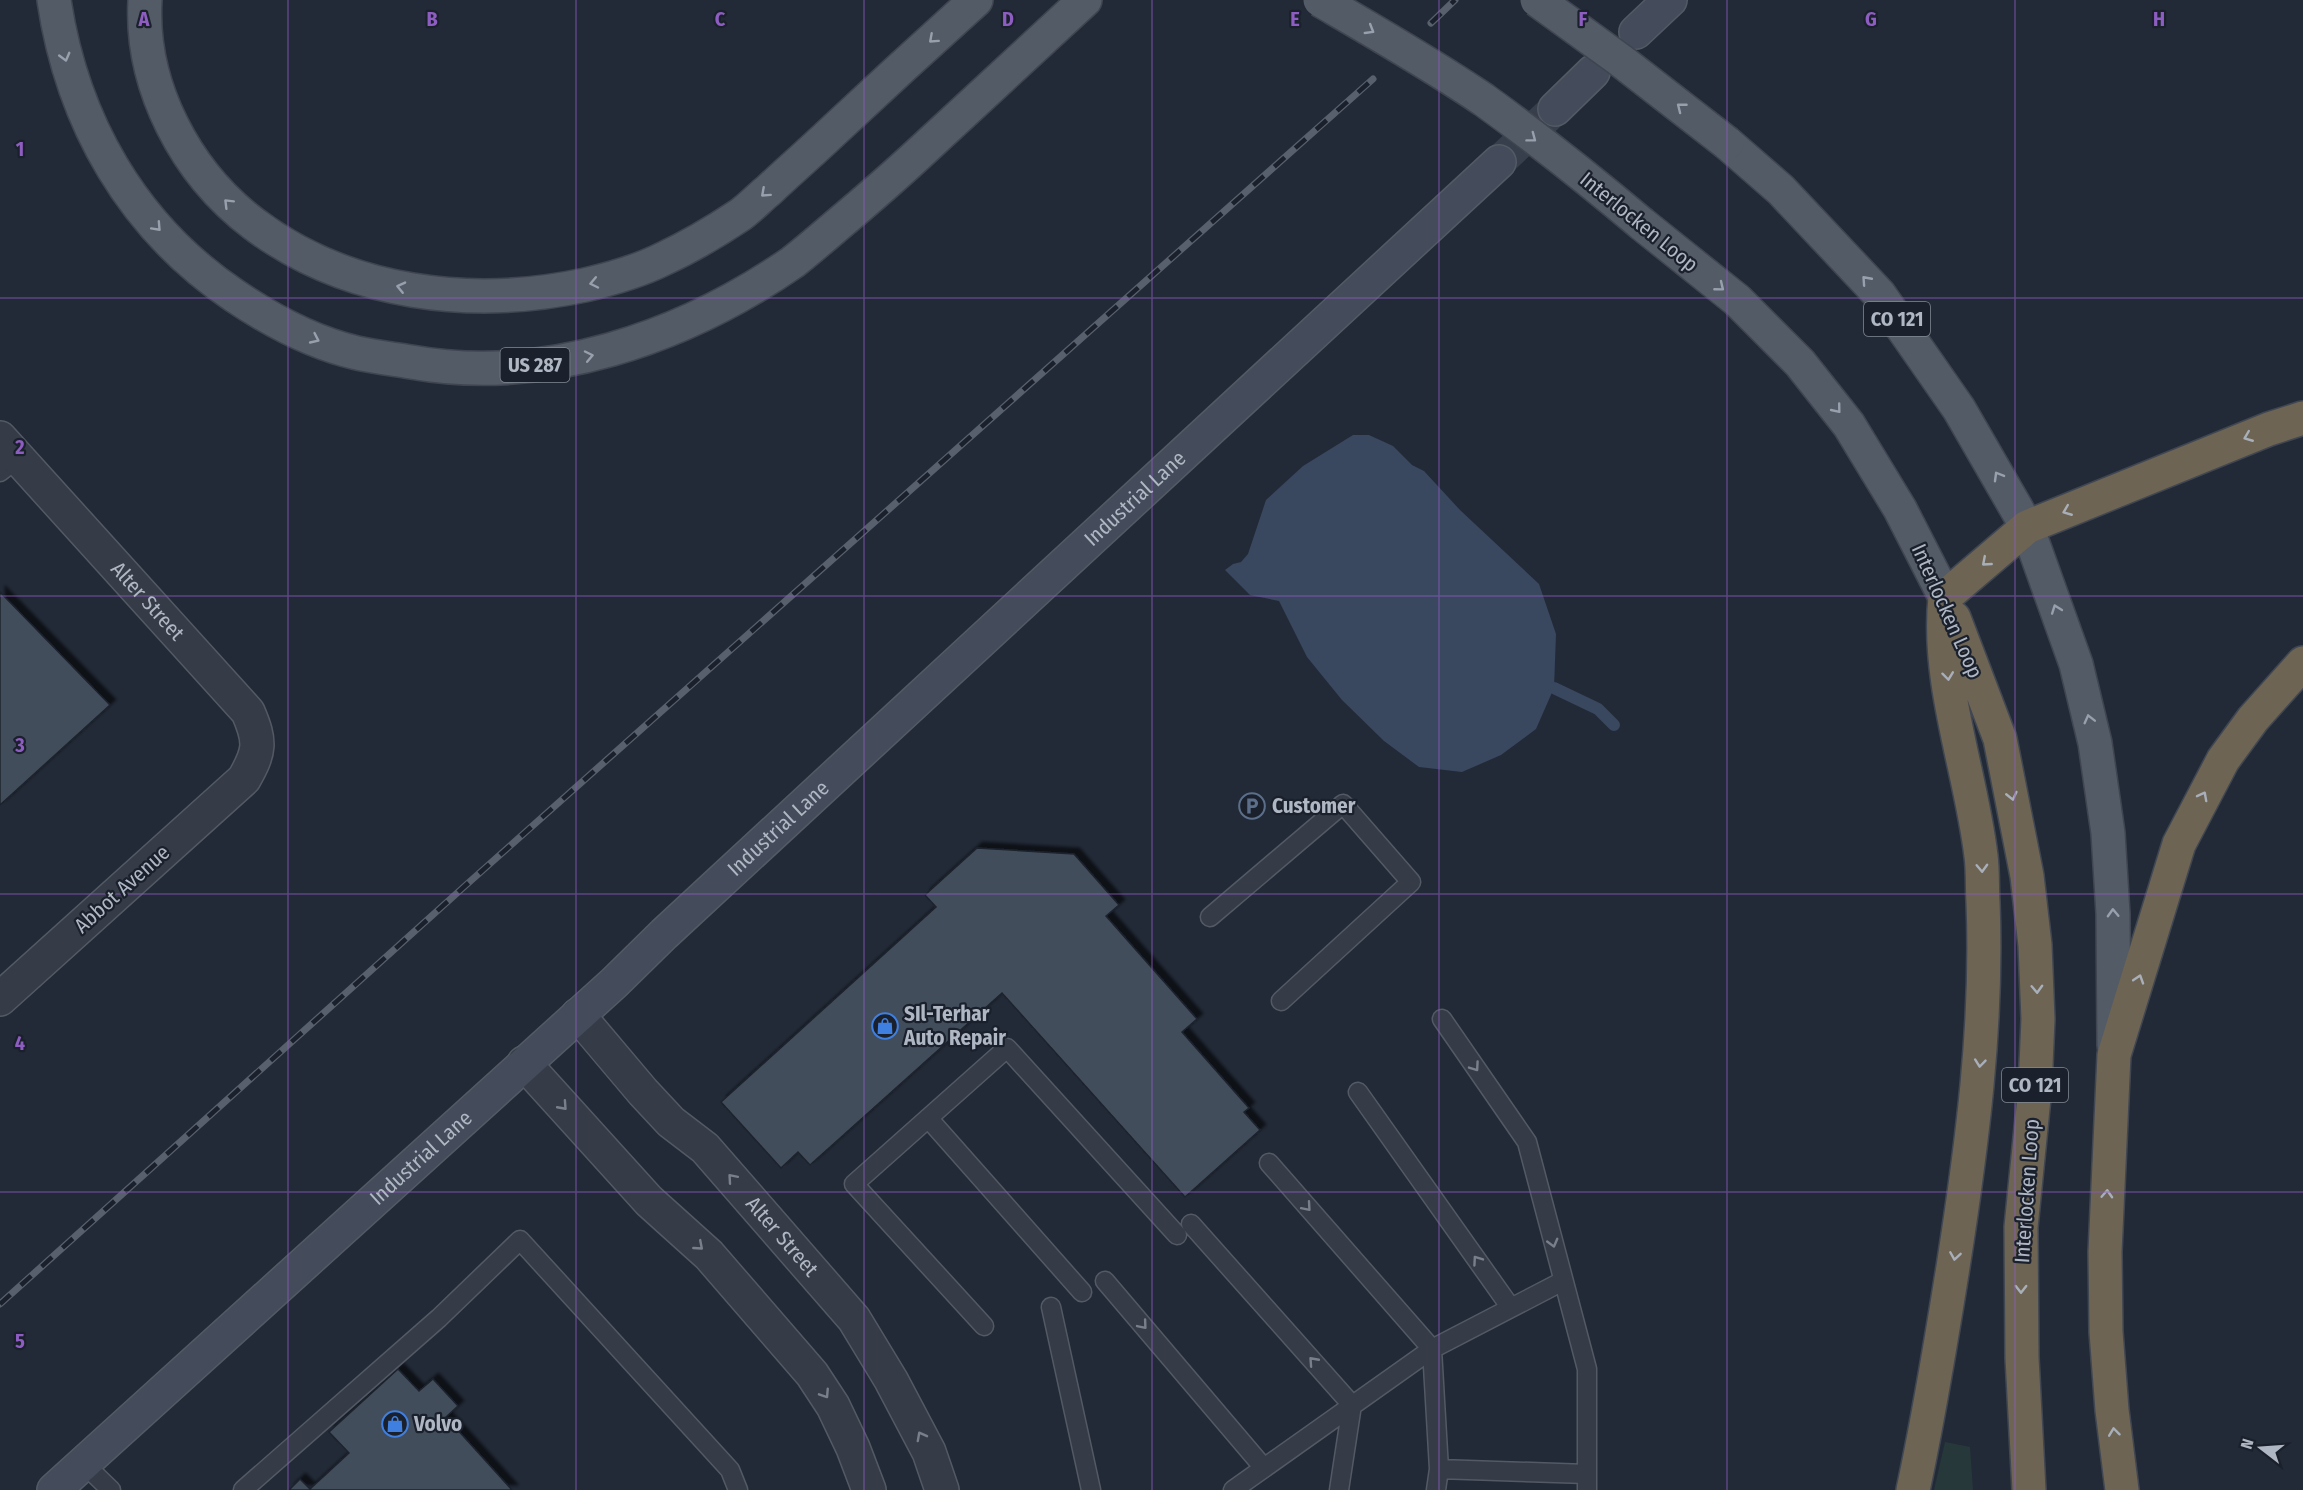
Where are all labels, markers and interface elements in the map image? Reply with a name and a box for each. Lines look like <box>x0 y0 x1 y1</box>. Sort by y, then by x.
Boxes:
text: A <box>138 7 151 31</box>
text: B <box>426 7 438 31</box>
text: C <box>715 7 726 31</box>
text: D <box>1002 7 1014 31</box>
text: E <box>1290 7 1300 31</box>
text: F <box>1579 7 1588 31</box>
text: G <box>1865 7 1877 31</box>
text: H <box>2153 7 2165 31</box>
one-way arrow <box>1364 22 1374 34</box>
one-way arrow <box>929 32 940 43</box>
one-way arrow <box>58 52 71 62</box>
one-way arrow <box>1677 103 1688 114</box>
one-way arrow <box>1526 130 1537 141</box>
text: 1 <box>16 137 24 161</box>
street label: Interlocken Loop <box>1575 166 1703 278</box>
one-way arrow <box>761 186 772 197</box>
one-way arrow <box>225 199 236 210</box>
one-way arrow <box>150 221 161 231</box>
one-way arrow <box>589 275 599 288</box>
one-way arrow <box>1862 276 1873 286</box>
one-way arrow <box>1713 280 1724 291</box>
one-way arrow <box>396 282 406 295</box>
road number: CO 121 <box>1864 302 1930 336</box>
one-way arrow <box>308 331 319 343</box>
road number: US 287 <box>500 348 570 382</box>
one-way arrow <box>584 350 594 363</box>
one-way arrow <box>1829 402 1840 413</box>
one-way arrow <box>2243 430 2254 442</box>
text: 2 <box>14 435 25 459</box>
street label: Industrial Lane <box>1079 445 1191 552</box>
one-way arrow <box>1993 472 2005 482</box>
one-way arrow <box>2062 503 2073 516</box>
street label: Interlocken Loop <box>1906 540 1988 682</box>
one-way arrow <box>1982 555 1993 566</box>
street label: Alter Street <box>105 556 190 646</box>
one-way arrow <box>2051 604 2063 615</box>
one-way arrow <box>1941 671 1954 681</box>
one-way arrow <box>2084 715 2097 725</box>
text: 3 <box>14 733 25 757</box>
street label: Industrial Lane <box>722 775 834 882</box>
parking icon: Customer <box>1237 791 1267 821</box>
one-way arrow <box>2005 791 2018 801</box>
one-way arrow <box>2196 791 2208 802</box>
place label: Customer <box>1272 793 1356 819</box>
street label: Abbot Avenue <box>69 839 175 939</box>
one-way arrow <box>1975 863 1988 872</box>
one-way arrow <box>2106 908 2119 917</box>
one-way arrow <box>2131 974 2144 985</box>
one-way arrow <box>2031 985 2043 994</box>
place label: SIl-Terhar Auto Repair <box>903 1001 1006 1051</box>
shop icon: SIl-Terhar Auto Repair <box>870 1011 900 1041</box>
text: 4 <box>15 1031 25 1055</box>
one-way arrow <box>1974 1058 1986 1067</box>
one-way arrow <box>1468 1061 1479 1072</box>
road number: CO 121 <box>2002 1068 2068 1102</box>
one-way arrow <box>556 1100 567 1110</box>
street label: Industrial Lane <box>364 1105 477 1211</box>
street label: Interlocken Loop <box>2009 1118 2045 1264</box>
one-way arrow <box>728 1174 739 1185</box>
one-way arrow <box>2101 1189 2114 1198</box>
street label: Alter Street <box>740 1191 824 1282</box>
one-way arrow <box>1300 1201 1311 1211</box>
one-way arrow <box>1546 1238 1559 1248</box>
one-way arrow <box>692 1239 703 1250</box>
one-way arrow <box>1949 1251 1961 1261</box>
one-way arrow <box>1474 1256 1485 1267</box>
one-way arrow <box>2015 1284 2027 1293</box>
one-way arrow <box>1136 1318 1147 1329</box>
text: 5 <box>15 1329 25 1353</box>
one-way arrow <box>1309 1358 1320 1368</box>
one-way arrow <box>818 1387 829 1398</box>
shop icon: Volvo <box>380 1409 410 1439</box>
place label: Volvo <box>413 1411 462 1437</box>
north arrow <box>2231 1418 2291 1478</box>
one-way arrow <box>2109 1427 2121 1437</box>
one-way arrow <box>917 1431 928 1442</box>
text: N <box>2237 1436 2258 1451</box>

